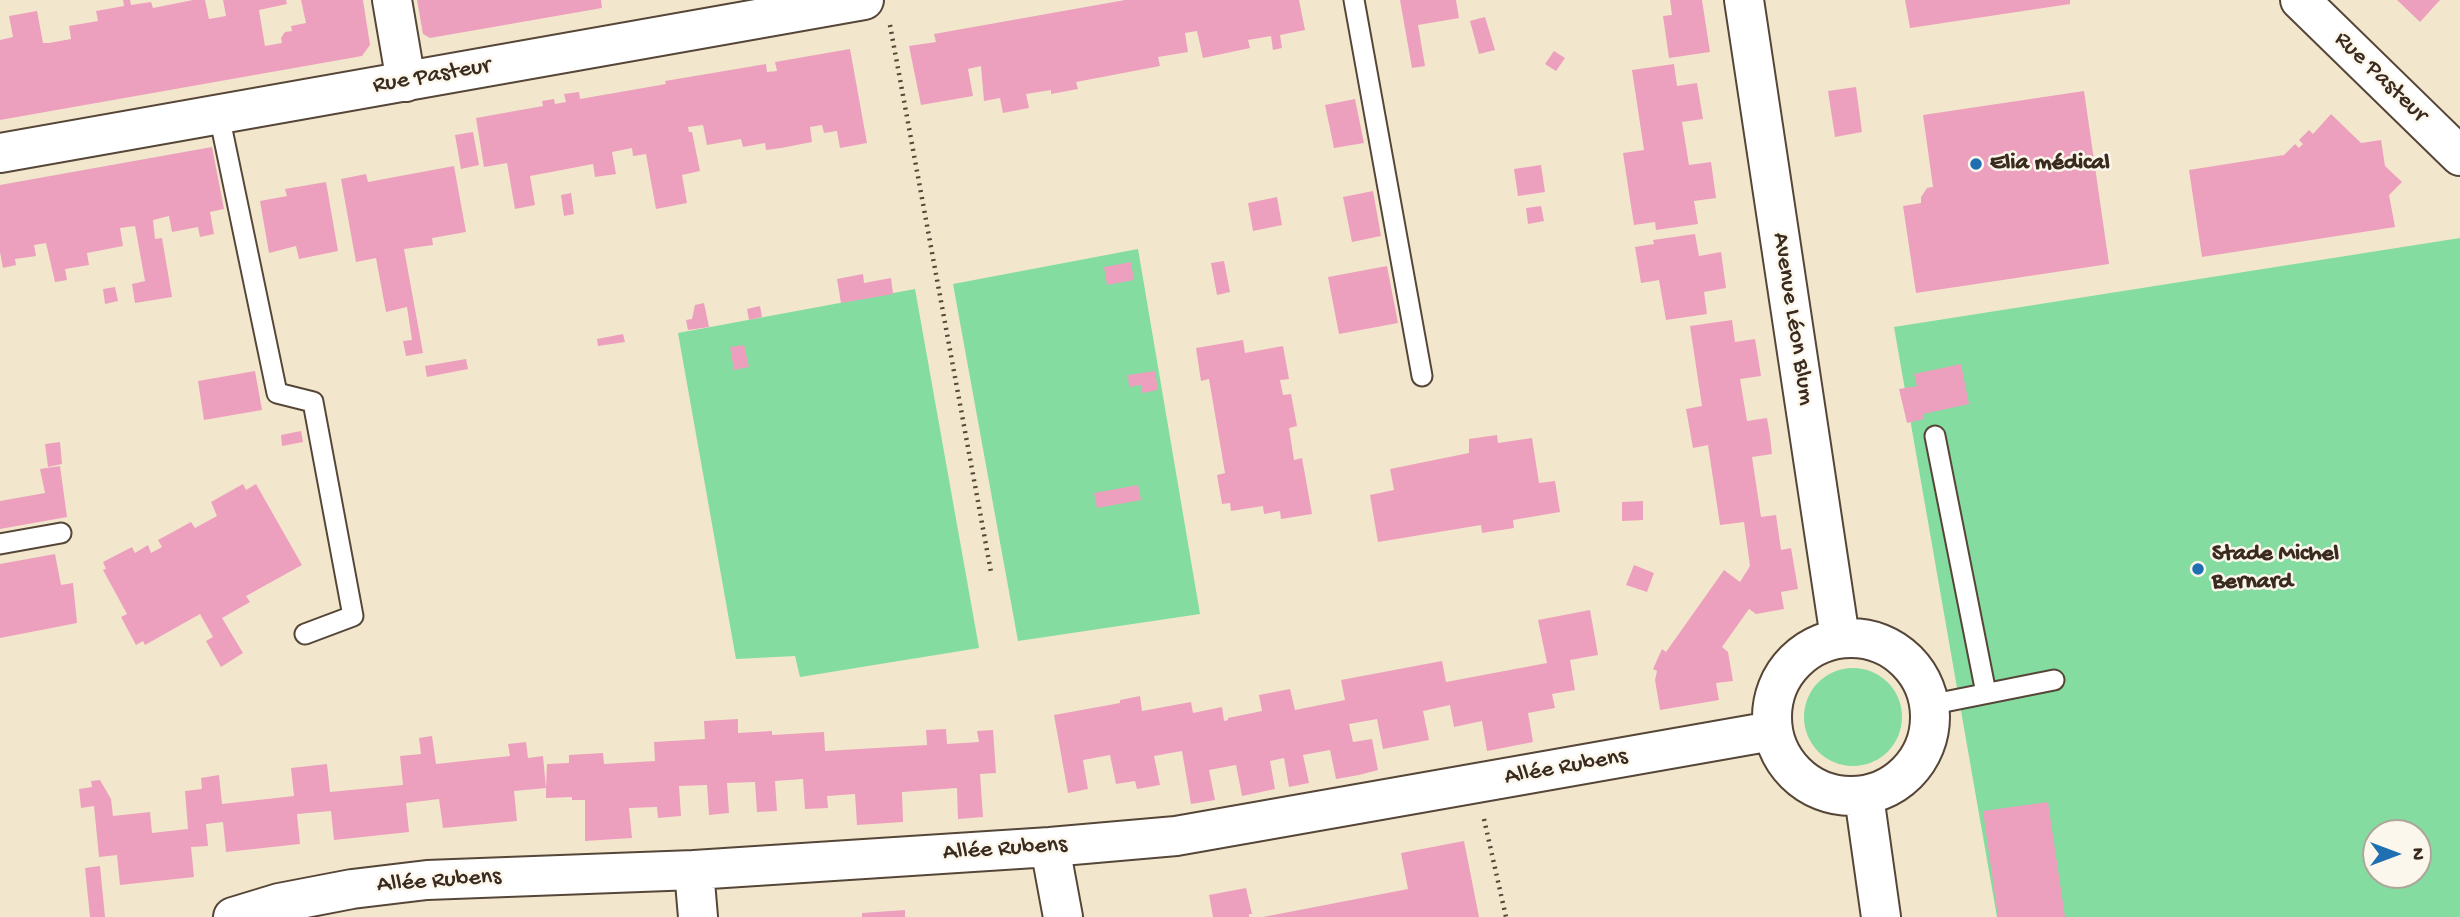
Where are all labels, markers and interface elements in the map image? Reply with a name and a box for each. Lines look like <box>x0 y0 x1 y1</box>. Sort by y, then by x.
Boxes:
street label: Rue Pasteur <box>2327 26 2433 130</box>
street label: Rue Pasteur <box>371 52 493 102</box>
place label: Elia médical <box>1990 150 2110 178</box>
marker: Elia médical <box>1968 156 1984 172</box>
street label: Avenue Léon Blum <box>1764 231 1820 407</box>
place label: Stade Michel Bernard <box>2212 541 2339 597</box>
marker: Stade Michel Bernard <box>2190 561 2206 577</box>
street label: Allée Rubens <box>1502 743 1630 793</box>
north arrow <box>2362 819 2432 889</box>
street label: Allée Rubens <box>942 831 1068 869</box>
text: N <box>2405 848 2428 860</box>
street label: Allée Rubens <box>376 863 502 901</box>

